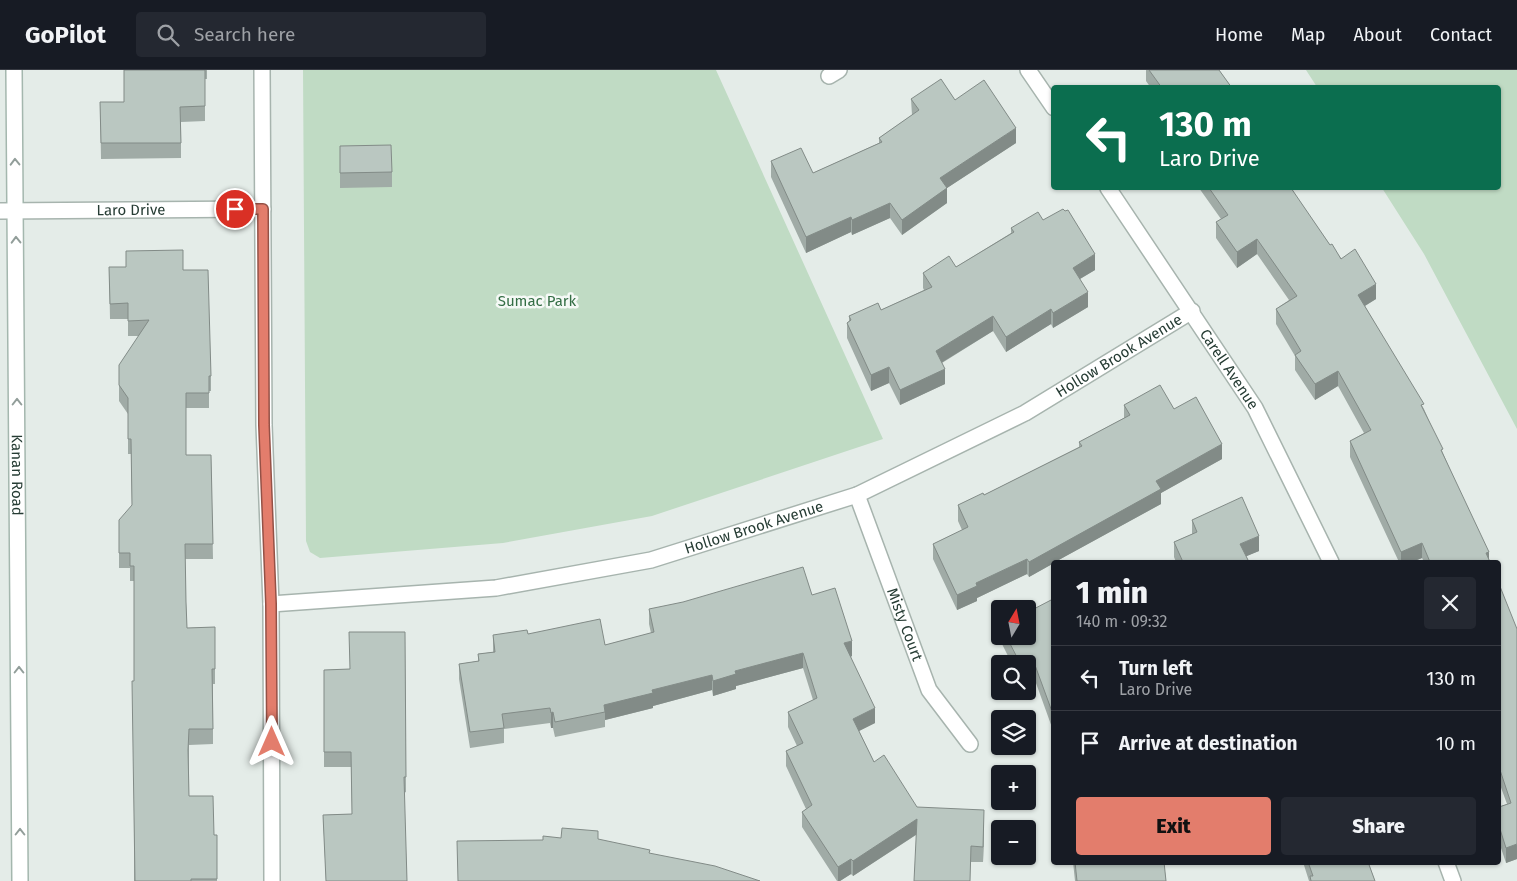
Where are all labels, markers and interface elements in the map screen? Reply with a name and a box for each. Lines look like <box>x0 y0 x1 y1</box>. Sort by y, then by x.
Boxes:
search box <box>136 12 486 57</box>
text: GoPilot <box>25 21 106 49</box>
icon: search <box>154 21 182 49</box>
text: Search here <box>194 23 295 46</box>
text: Home <box>1215 24 1263 46</box>
text: Map <box>1291 24 1325 46</box>
text: About <box>1353 24 1402 46</box>
text: Contact <box>1430 24 1492 46</box>
text: 130 m <box>1159 103 1252 145</box>
icon: left <box>1076 105 1141 170</box>
text: Laro Drive <box>1159 145 1260 172</box>
one-way arrow <box>10 158 20 166</box>
pin <box>214 188 256 230</box>
icon: arrive <box>221 195 249 223</box>
street label: Laro Drive <box>97 201 165 219</box>
one-way arrow <box>11 236 21 244</box>
park label: Sumac Park <box>498 292 577 310</box>
street label: Hollow Brook Avenue <box>1052 310 1185 401</box>
street label: Carell Avenue <box>1196 326 1262 413</box>
one-way arrow <box>12 398 22 406</box>
street label: Kanan Road <box>8 434 26 516</box>
street label: Hollow Brook Avenue <box>682 497 826 558</box>
text: 1 min <box>1076 575 1148 611</box>
button: close <box>1424 577 1476 629</box>
street label: Misty Court <box>883 585 927 664</box>
north arrow <box>991 600 1036 645</box>
map controls <box>991 600 1036 865</box>
text: 140 m · 09:32 <box>1076 612 1168 631</box>
button: search <box>991 655 1036 700</box>
text: Turn left <box>1119 657 1193 680</box>
icon: left <box>1076 664 1104 692</box>
one-way arrow <box>14 666 24 674</box>
text: 130 m <box>1426 667 1476 690</box>
text: Laro Drive <box>1119 680 1192 699</box>
button: layers <box>991 710 1036 755</box>
position arrow <box>245 715 297 767</box>
icon: arrive <box>1076 729 1104 757</box>
text: Arrive at destination <box>1119 732 1298 755</box>
text: 10 m <box>1436 732 1476 755</box>
button: + <box>991 765 1036 810</box>
button: Exit <box>1076 797 1271 855</box>
button: Share <box>1281 797 1476 855</box>
button: − <box>991 820 1036 865</box>
one-way arrow <box>14 828 25 836</box>

